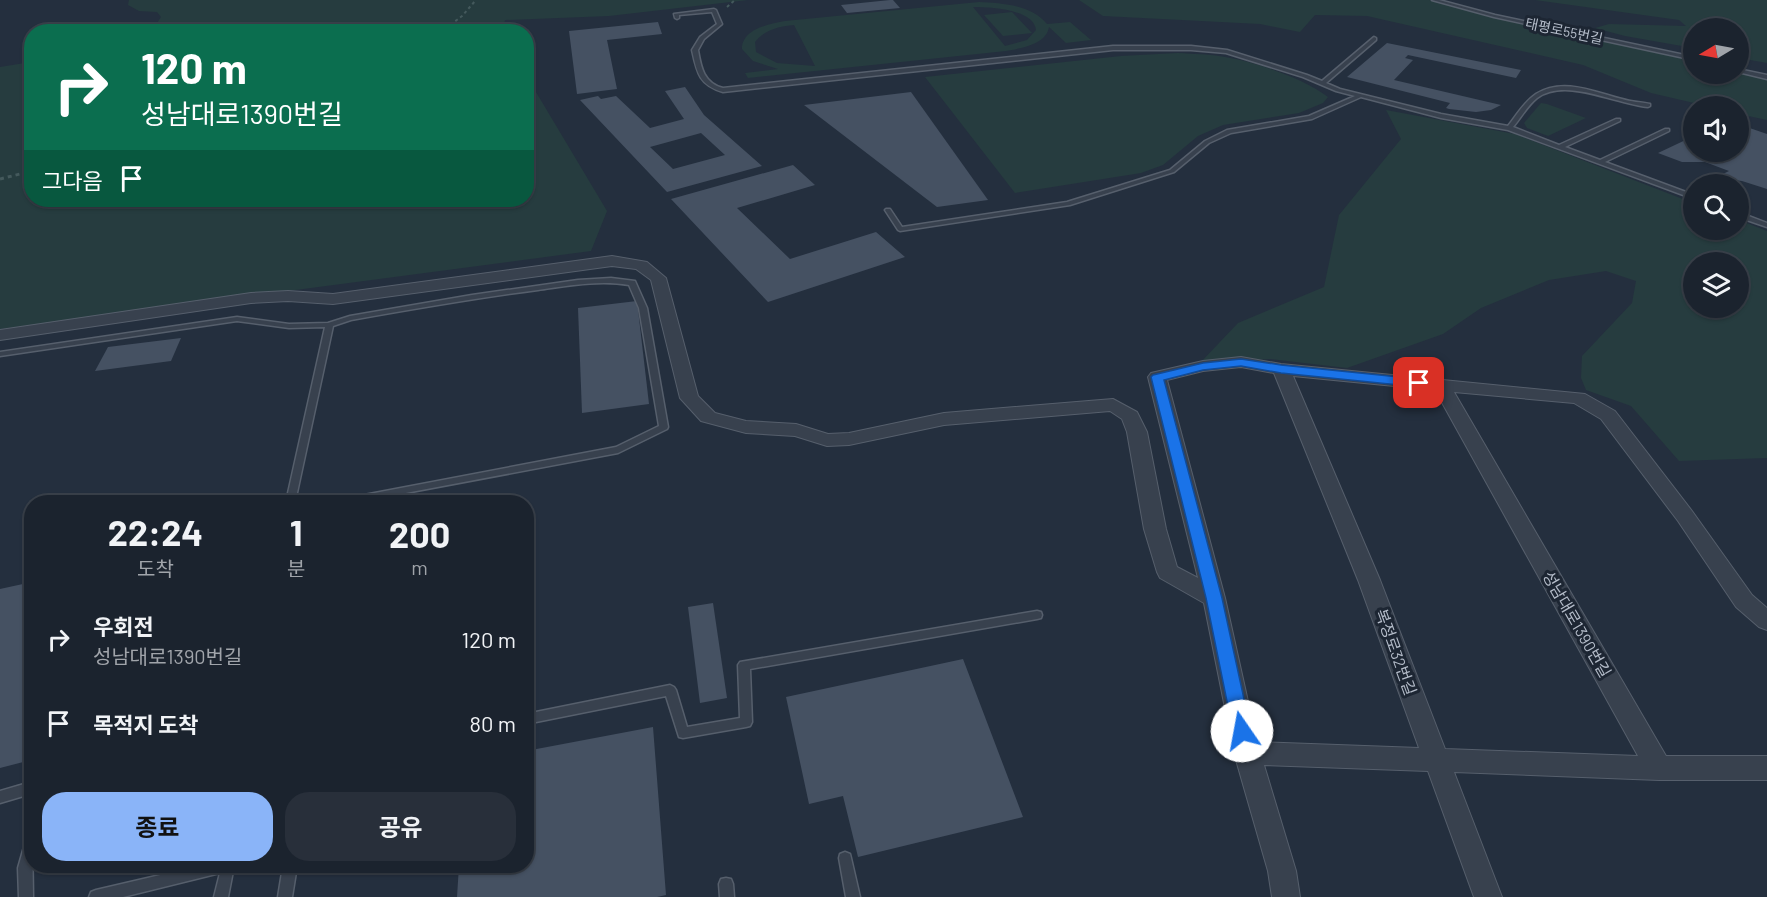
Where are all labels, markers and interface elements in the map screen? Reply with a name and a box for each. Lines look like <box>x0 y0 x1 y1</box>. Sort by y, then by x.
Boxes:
street label: 태평로55번길 <box>1524 14 1604 47</box>
north arrow <box>1683 18 1749 84</box>
map controls <box>1683 18 1749 318</box>
text: 120 m <box>141 42 247 92</box>
icon: right <box>42 48 120 126</box>
button: sound <box>1683 96 1749 162</box>
text: 성남대로1390번길 <box>141 97 343 129</box>
icon: arrive <box>115 162 148 195</box>
text: 그다음 <box>42 167 103 193</box>
button: search <box>1683 174 1749 240</box>
button: layers <box>1683 252 1749 318</box>
pin <box>1393 357 1444 408</box>
icon: arrive <box>1402 366 1435 399</box>
text: 22:24 <box>108 510 203 553</box>
text: 1 <box>290 510 302 553</box>
text: 200 <box>389 512 450 555</box>
text: m <box>411 555 428 579</box>
text: 도착 <box>137 556 174 580</box>
text: 분 <box>287 556 305 580</box>
street label: 성남대로1390번길 <box>1539 567 1616 680</box>
street label: 복정로32번길 <box>1372 606 1421 698</box>
text: 우회전 <box>93 613 154 639</box>
icon: right <box>42 623 75 656</box>
text: 120 m <box>461 626 516 652</box>
text: 성남대로1390번길 <box>93 644 242 668</box>
position arrow <box>1210 699 1274 763</box>
icon: arrive <box>42 707 75 740</box>
text: 80 m <box>470 710 516 736</box>
text: 목적지 도착 <box>93 711 199 737</box>
button: 종료 <box>42 792 273 861</box>
button: 공유 <box>285 792 516 861</box>

